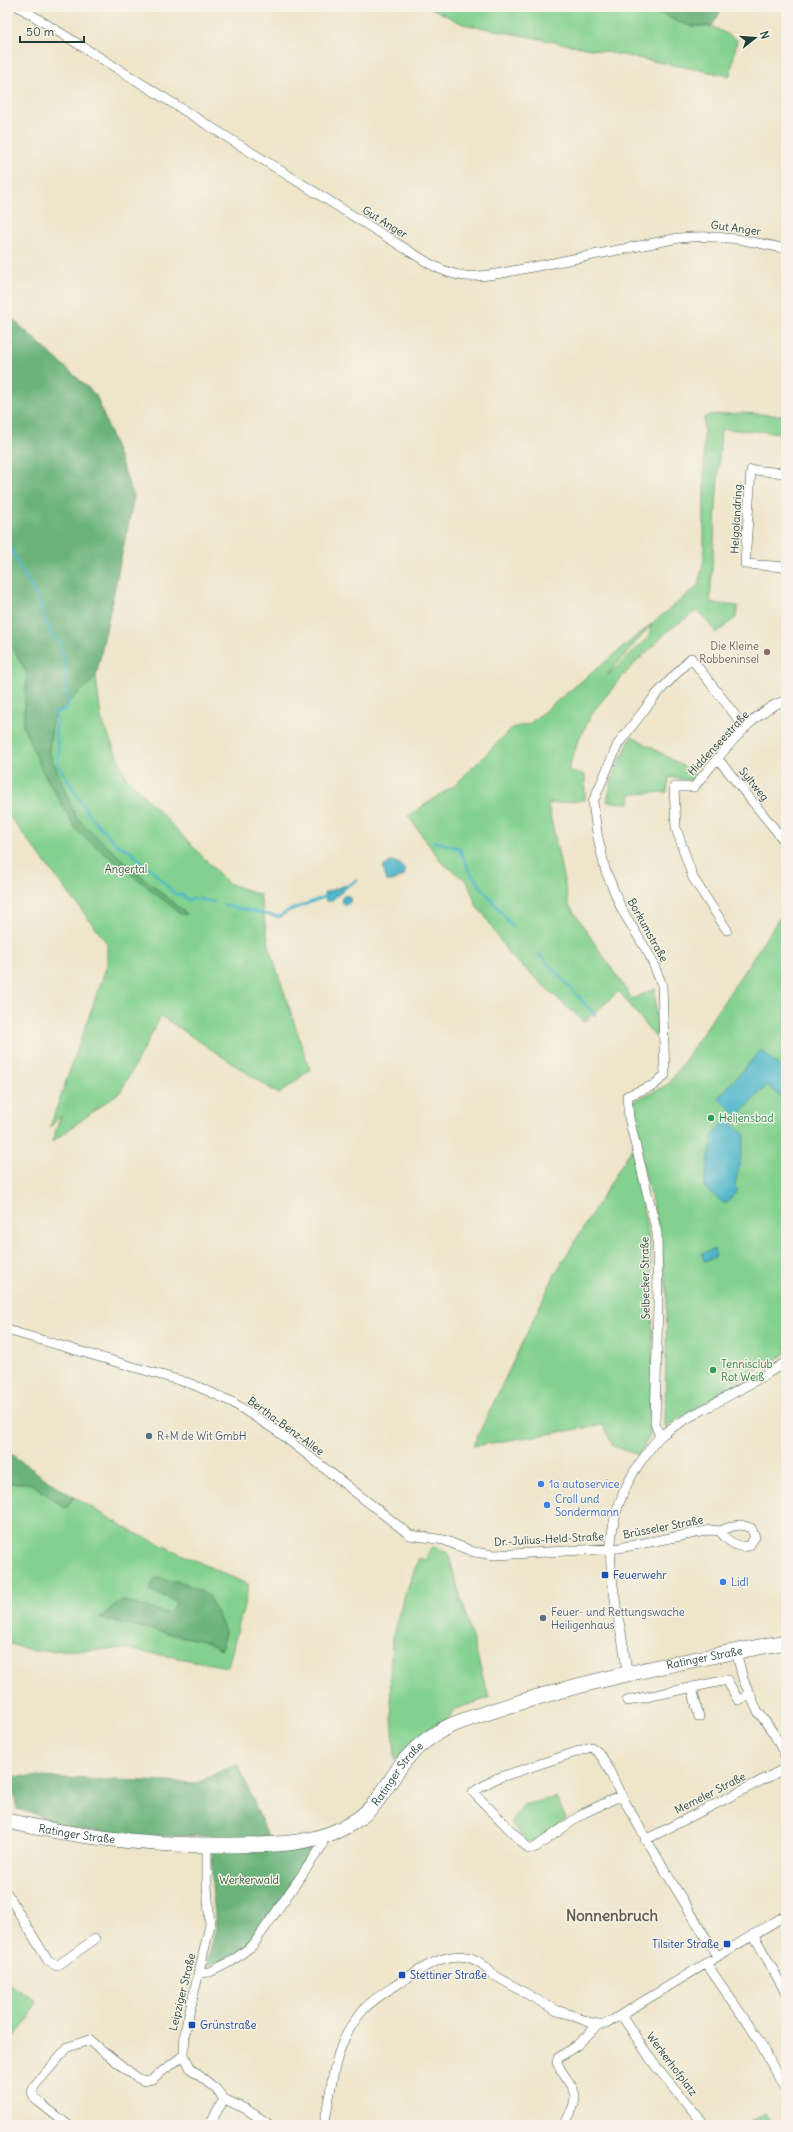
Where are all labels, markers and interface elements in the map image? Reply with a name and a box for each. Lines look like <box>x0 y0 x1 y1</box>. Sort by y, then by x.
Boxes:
scale bar <box>20 18 84 44</box>
north arrow <box>735 18 775 58</box>
text: 50 m <box>26 24 55 39</box>
text: N <box>757 29 772 41</box>
street label: Gut Anger <box>360 203 411 242</box>
street label: Gut Anger <box>710 218 763 239</box>
street label: Helgolandring <box>727 484 745 554</box>
place label: Die Kleine Robbeninsel <box>699 639 759 666</box>
marker: Die Kleine Robbeninsel <box>762 647 772 657</box>
street label: Hiddenseestraße <box>684 708 752 778</box>
street label: Syltweg <box>736 764 772 804</box>
park label: Angertal <box>105 862 147 876</box>
street label: Borkumstraße <box>625 896 671 964</box>
place label: Heljensbad <box>719 1111 774 1125</box>
marker: Heljensbad <box>706 1113 716 1123</box>
street label: Selbecker Straße <box>637 1236 653 1320</box>
place label: Tennisclub Rot Weiß <box>721 1357 773 1384</box>
marker: Tennisclub Rot Weiß <box>708 1365 718 1375</box>
street label: Bertha-Benz-Allee <box>245 1393 327 1459</box>
place label: R+M de Wit GmbH <box>157 1429 247 1443</box>
marker: R+M de Wit GmbH <box>144 1431 154 1441</box>
place label: 1a autoservice <box>549 1477 619 1491</box>
marker: 1a autoservice <box>536 1479 546 1489</box>
place label: Croll und Sondermann <box>555 1492 619 1519</box>
marker: Croll und Sondermann <box>542 1500 552 1510</box>
street label: Brüsseler Straße <box>622 1512 705 1542</box>
street label: Dr.-Julius-Held-Straße <box>494 1529 604 1549</box>
place label: Feuerwehr <box>613 1568 667 1582</box>
marker: Feuerwehr <box>600 1570 610 1580</box>
place label: Lidl <box>731 1575 748 1589</box>
marker: Lidl <box>718 1577 728 1587</box>
place label: Feuer- und Rettungswache Heiligenhaus <box>551 1605 685 1632</box>
marker: Feuer- und Rettungswache Heiligenhaus <box>538 1613 548 1623</box>
street label: Ratinger Straße <box>665 1643 744 1672</box>
street label: Ratinger Straße <box>368 1738 426 1809</box>
street label: Memeler Straße <box>672 1769 748 1817</box>
street label: Ratinger Straße <box>37 1821 116 1847</box>
park label: Werkerwald <box>219 1873 279 1887</box>
district label: Nonnenbruch <box>566 1906 658 1925</box>
place label: Tilsiter Straße <box>652 1937 719 1951</box>
marker: Tilsiter Straße <box>722 1939 732 1949</box>
street label: Leipziger Straße <box>166 1952 198 2032</box>
place label: Stettiner Straße <box>410 1968 487 1982</box>
marker: Stettiner Straße <box>397 1970 407 1980</box>
place label: Grünstraße <box>200 2018 257 2032</box>
marker: Grünstraße <box>187 2020 197 2030</box>
street label: Werkerhofplatz <box>644 2029 700 2099</box>

